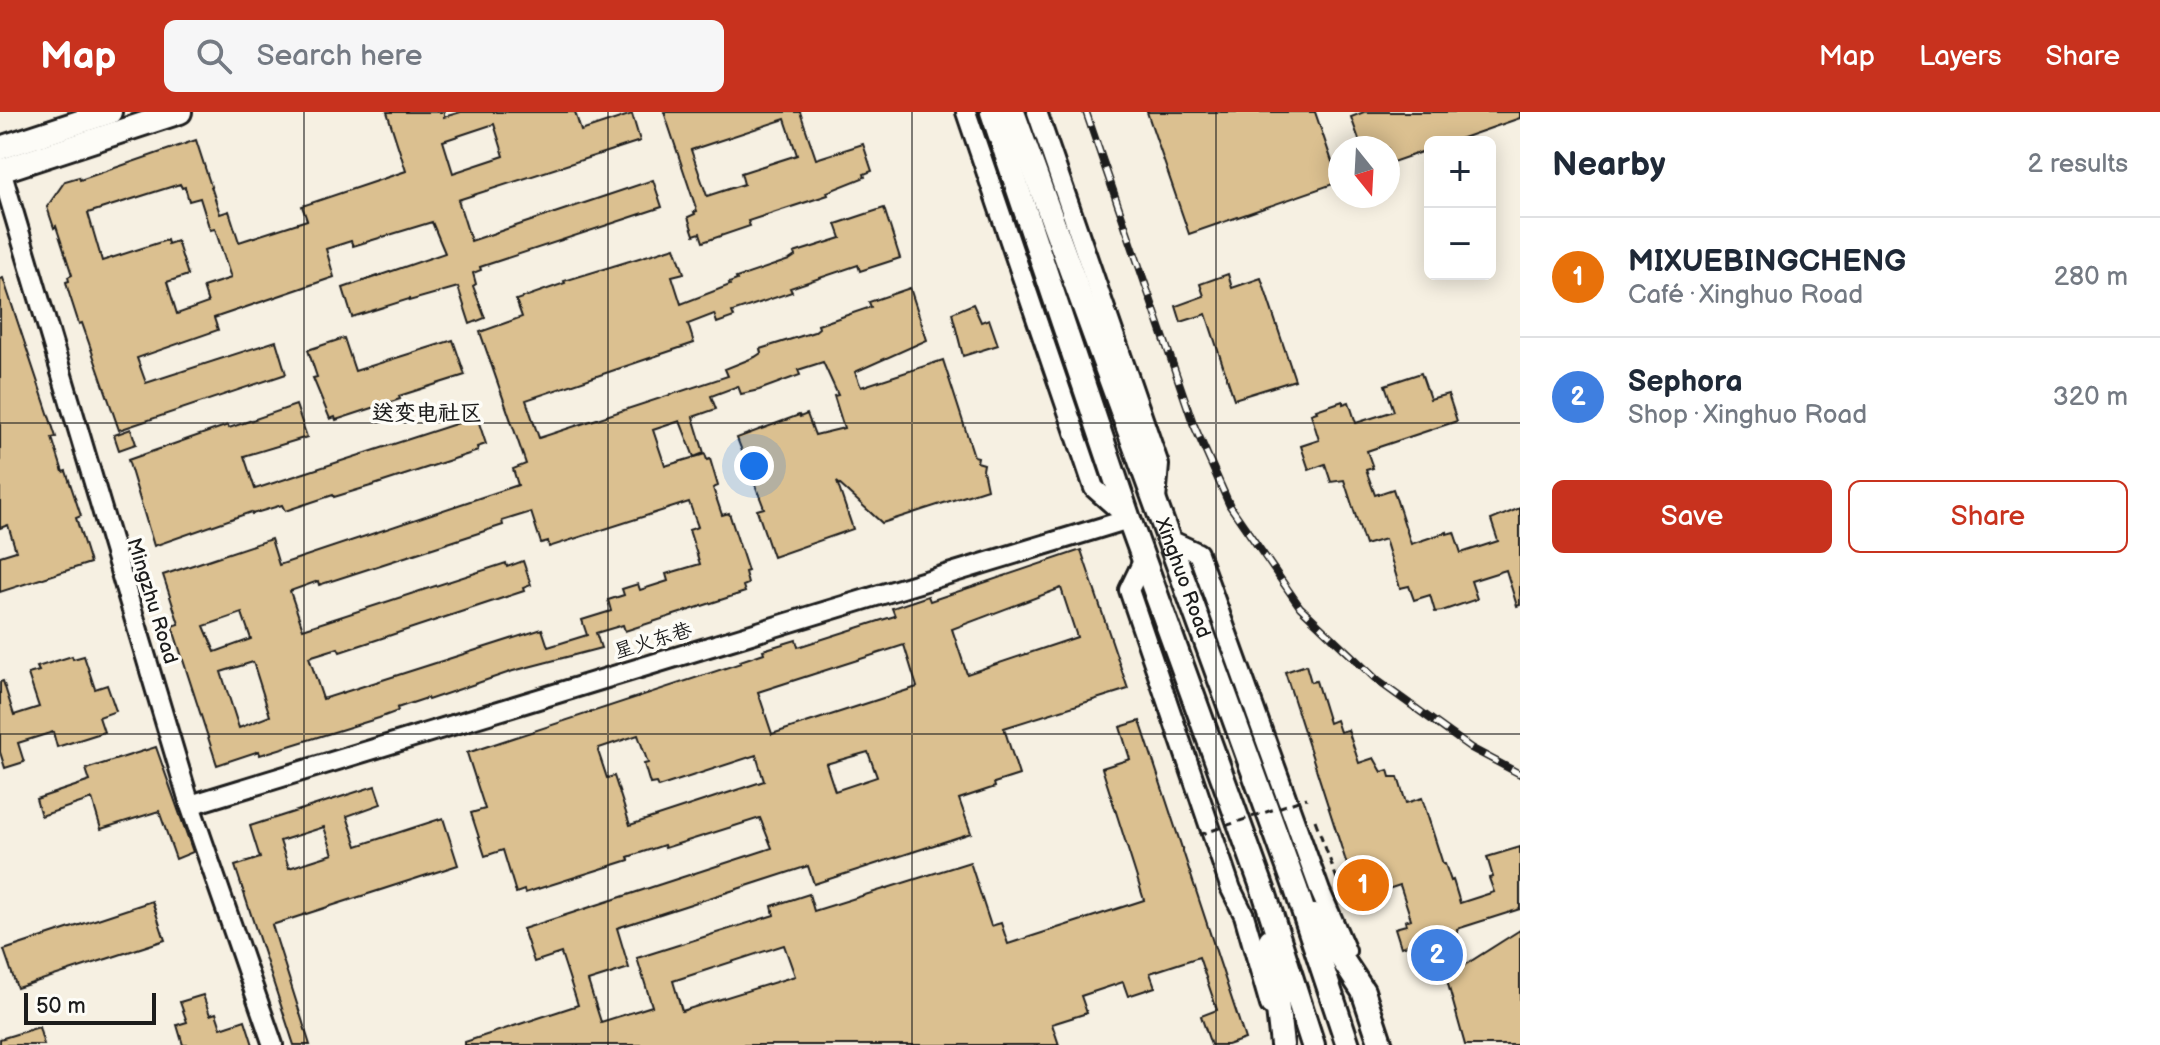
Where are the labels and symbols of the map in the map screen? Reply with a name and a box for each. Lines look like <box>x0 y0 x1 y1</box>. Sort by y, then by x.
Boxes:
north arrow <box>1328 136 1400 208</box>
district label: 送变电社区 <box>372 400 482 427</box>
your location <box>734 446 774 486</box>
street label: Xinghuo Road <box>1150 514 1216 641</box>
street label: Mingzhu Road <box>121 535 183 667</box>
street label: 星火东巷 <box>611 618 696 664</box>
pin: 1 <box>1337 855 1389 915</box>
pin: 2 <box>1411 925 1463 985</box>
scale bar <box>24 989 156 1025</box>

